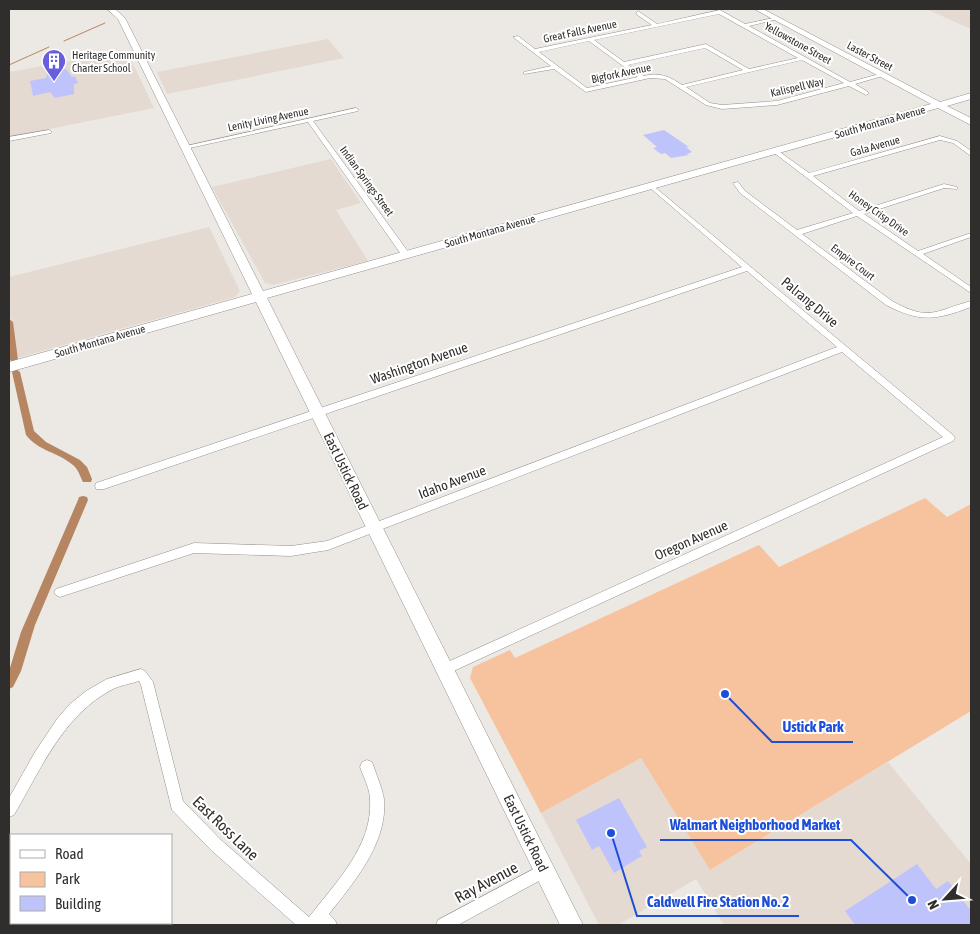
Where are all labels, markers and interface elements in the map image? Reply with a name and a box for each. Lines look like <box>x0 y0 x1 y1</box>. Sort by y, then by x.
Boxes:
street label: Great Falls Avenue <box>542 17 618 45</box>
street label: Yellowstone Street <box>762 20 834 66</box>
street label: Laster Street <box>845 39 895 73</box>
building icon: Heritage Community Charter School <box>41 48 67 82</box>
place label: Heritage Community Charter School <box>72 49 156 74</box>
street label: Bigfork Avenue <box>590 61 652 85</box>
street label: Kalispell Way <box>769 75 825 99</box>
street label: South Montana Avenue <box>833 103 927 141</box>
street label: Lenity Living Avenue <box>227 105 309 133</box>
street label: Gala Avenue <box>849 133 901 159</box>
street label: Indian Springs Street <box>338 144 396 218</box>
street label: Honey Crisp Drive <box>847 188 911 238</box>
street label: South Montana Avenue <box>443 212 537 250</box>
street label: Empire Court <box>829 242 877 282</box>
street label: Palrang Drive <box>778 274 842 330</box>
street label: South Montana Avenue <box>53 322 147 360</box>
street label: Washington Avenue <box>368 339 470 387</box>
street label: East Ustick Road <box>320 430 372 512</box>
street label: Idaho Avenue <box>416 462 488 502</box>
street label: Oregon Avenue <box>652 517 730 563</box>
callout: Ustick Park <box>772 712 853 742</box>
text: Ustick Park <box>782 718 844 735</box>
street label: East Ross Lane <box>189 792 263 864</box>
street label: East Ustick Road <box>500 792 552 874</box>
callout: Walmart Neighborhood Market <box>660 810 851 840</box>
text: Walmart Neighborhood Market <box>669 816 841 833</box>
legend <box>10 834 172 924</box>
text: Road <box>55 845 84 862</box>
street label: Ray Avenue <box>452 858 521 907</box>
text: Park <box>55 870 80 887</box>
north arrow <box>920 874 970 924</box>
callout: Caldwell Fire Station No. 2 <box>637 886 799 916</box>
text: Caldwell Fire Station No. 2 <box>647 893 789 910</box>
text: Building <box>55 895 101 912</box>
text: N <box>924 897 942 912</box>

